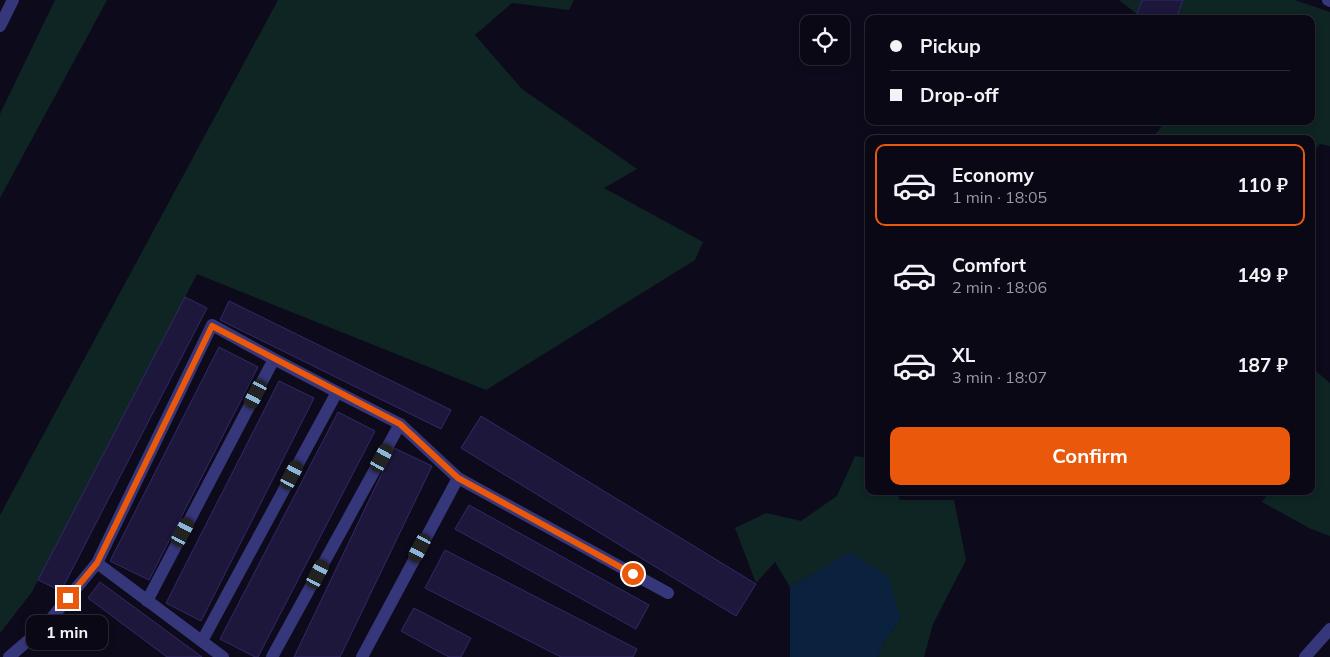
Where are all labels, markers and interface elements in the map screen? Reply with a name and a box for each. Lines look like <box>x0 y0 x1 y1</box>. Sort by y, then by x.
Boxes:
map controls <box>800 15 850 65</box>
button: locate <box>800 15 850 65</box>
text: Pickup <box>920 34 981 58</box>
text: Drop-off <box>920 83 998 107</box>
icon: car <box>892 163 937 208</box>
text: Economy <box>952 163 1034 187</box>
text: 110 ₽ <box>1237 173 1288 197</box>
text: 1 min · 18:05 <box>952 187 1047 207</box>
icon: car <box>892 253 937 298</box>
text: Comfort <box>952 253 1026 277</box>
text: 149 ₽ <box>1237 263 1288 287</box>
text: 2 min · 18:06 <box>952 277 1047 297</box>
icon: car <box>892 343 937 388</box>
text: XL <box>952 343 975 367</box>
text: 187 ₽ <box>1237 353 1288 377</box>
text: 3 min · 18:07 <box>952 367 1047 387</box>
car <box>242 377 269 411</box>
button: Confirm <box>890 427 1290 485</box>
car <box>368 441 395 475</box>
car <box>278 458 305 492</box>
car <box>169 515 196 549</box>
car <box>406 531 433 565</box>
car <box>304 557 331 591</box>
route start <box>622 563 644 585</box>
route end <box>57 587 79 609</box>
callout: 1 min <box>27 616 109 650</box>
text: 1 min <box>46 622 88 642</box>

